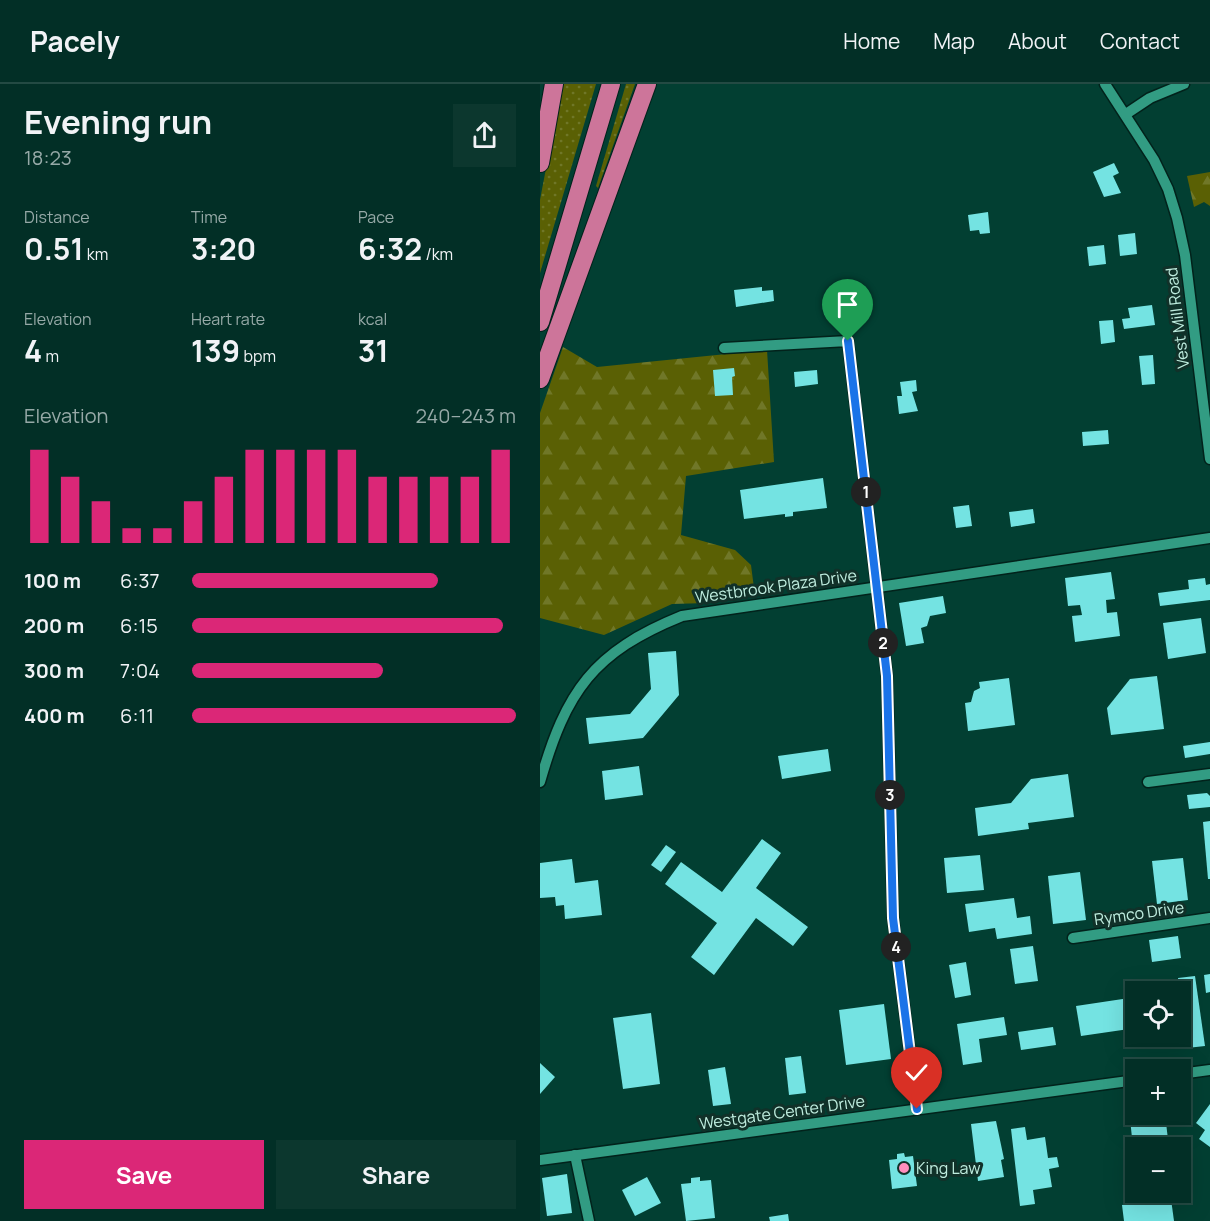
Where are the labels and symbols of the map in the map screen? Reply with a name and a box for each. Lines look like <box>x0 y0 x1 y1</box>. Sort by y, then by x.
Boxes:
street label: Vest Mill Road <box>1160 266 1194 370</box>
pin <box>822 279 873 341</box>
pin: 1 <box>851 477 881 507</box>
street label: Westbrook Plaza Drive <box>694 564 858 608</box>
pin: 2 <box>868 628 898 658</box>
pin: 3 <box>875 780 905 810</box>
street label: Rymco Drive <box>1093 896 1185 930</box>
pin: 4 <box>881 932 911 962</box>
pin <box>891 1047 942 1109</box>
street label: Westgate Center Drive <box>698 1089 866 1135</box>
place label: King Law <box>916 1157 980 1179</box>
marker: King Law <box>897 1161 911 1175</box>

